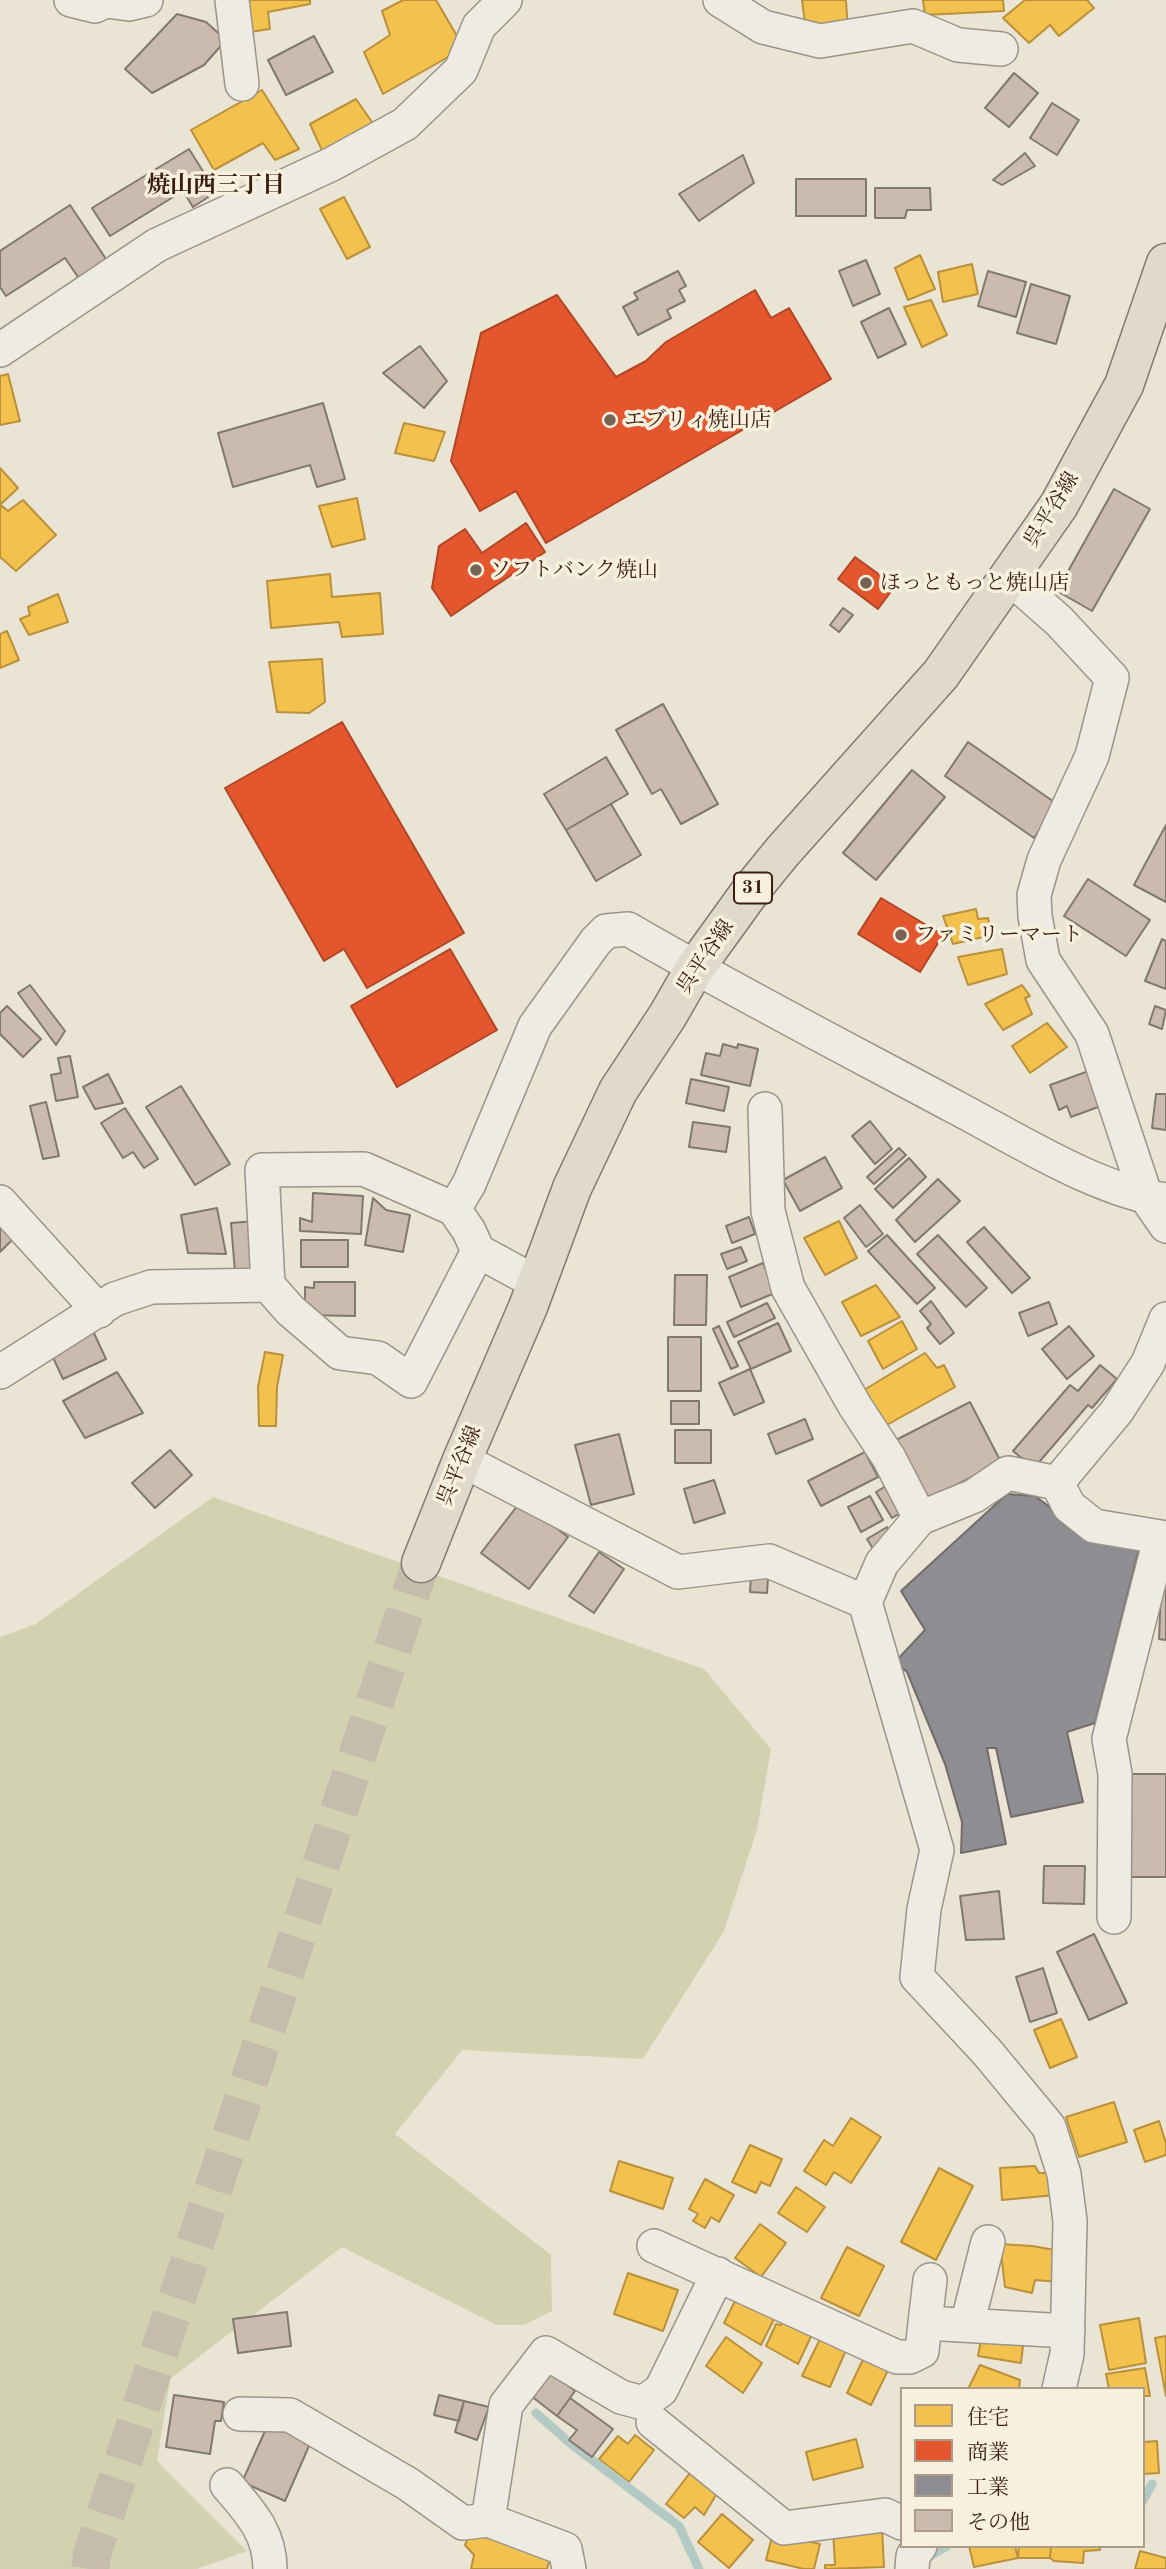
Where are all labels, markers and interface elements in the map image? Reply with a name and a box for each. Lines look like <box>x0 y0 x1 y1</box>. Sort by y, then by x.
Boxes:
district label: 焼山西三丁目 <box>147 172 285 200</box>
place label: エブリィ焼山店 <box>624 407 771 433</box>
marker: エブリィ焼山店 <box>602 412 618 428</box>
street label: 呉平谷線 <box>1019 468 1085 552</box>
place label: ソフトバンク焼山 <box>490 557 658 583</box>
marker: ソフトバンク焼山 <box>468 562 484 578</box>
place label: ほっともっと焼山店 <box>880 570 1069 596</box>
marker: ほっともっと焼山店 <box>858 575 874 591</box>
road number: 31 <box>734 873 772 904</box>
street label: 呉平谷線 <box>672 915 740 999</box>
place label: ファミリーマート <box>915 922 1083 948</box>
marker: ファミリーマート <box>893 927 909 943</box>
street label: 呉平谷線 <box>433 1422 487 1510</box>
legend <box>900 2387 1145 2548</box>
text: 住宅 <box>967 2408 1009 2429</box>
text: 商業 <box>967 2443 1009 2464</box>
text: 工業 <box>967 2478 1009 2499</box>
text: その他 <box>967 2513 1030 2534</box>

